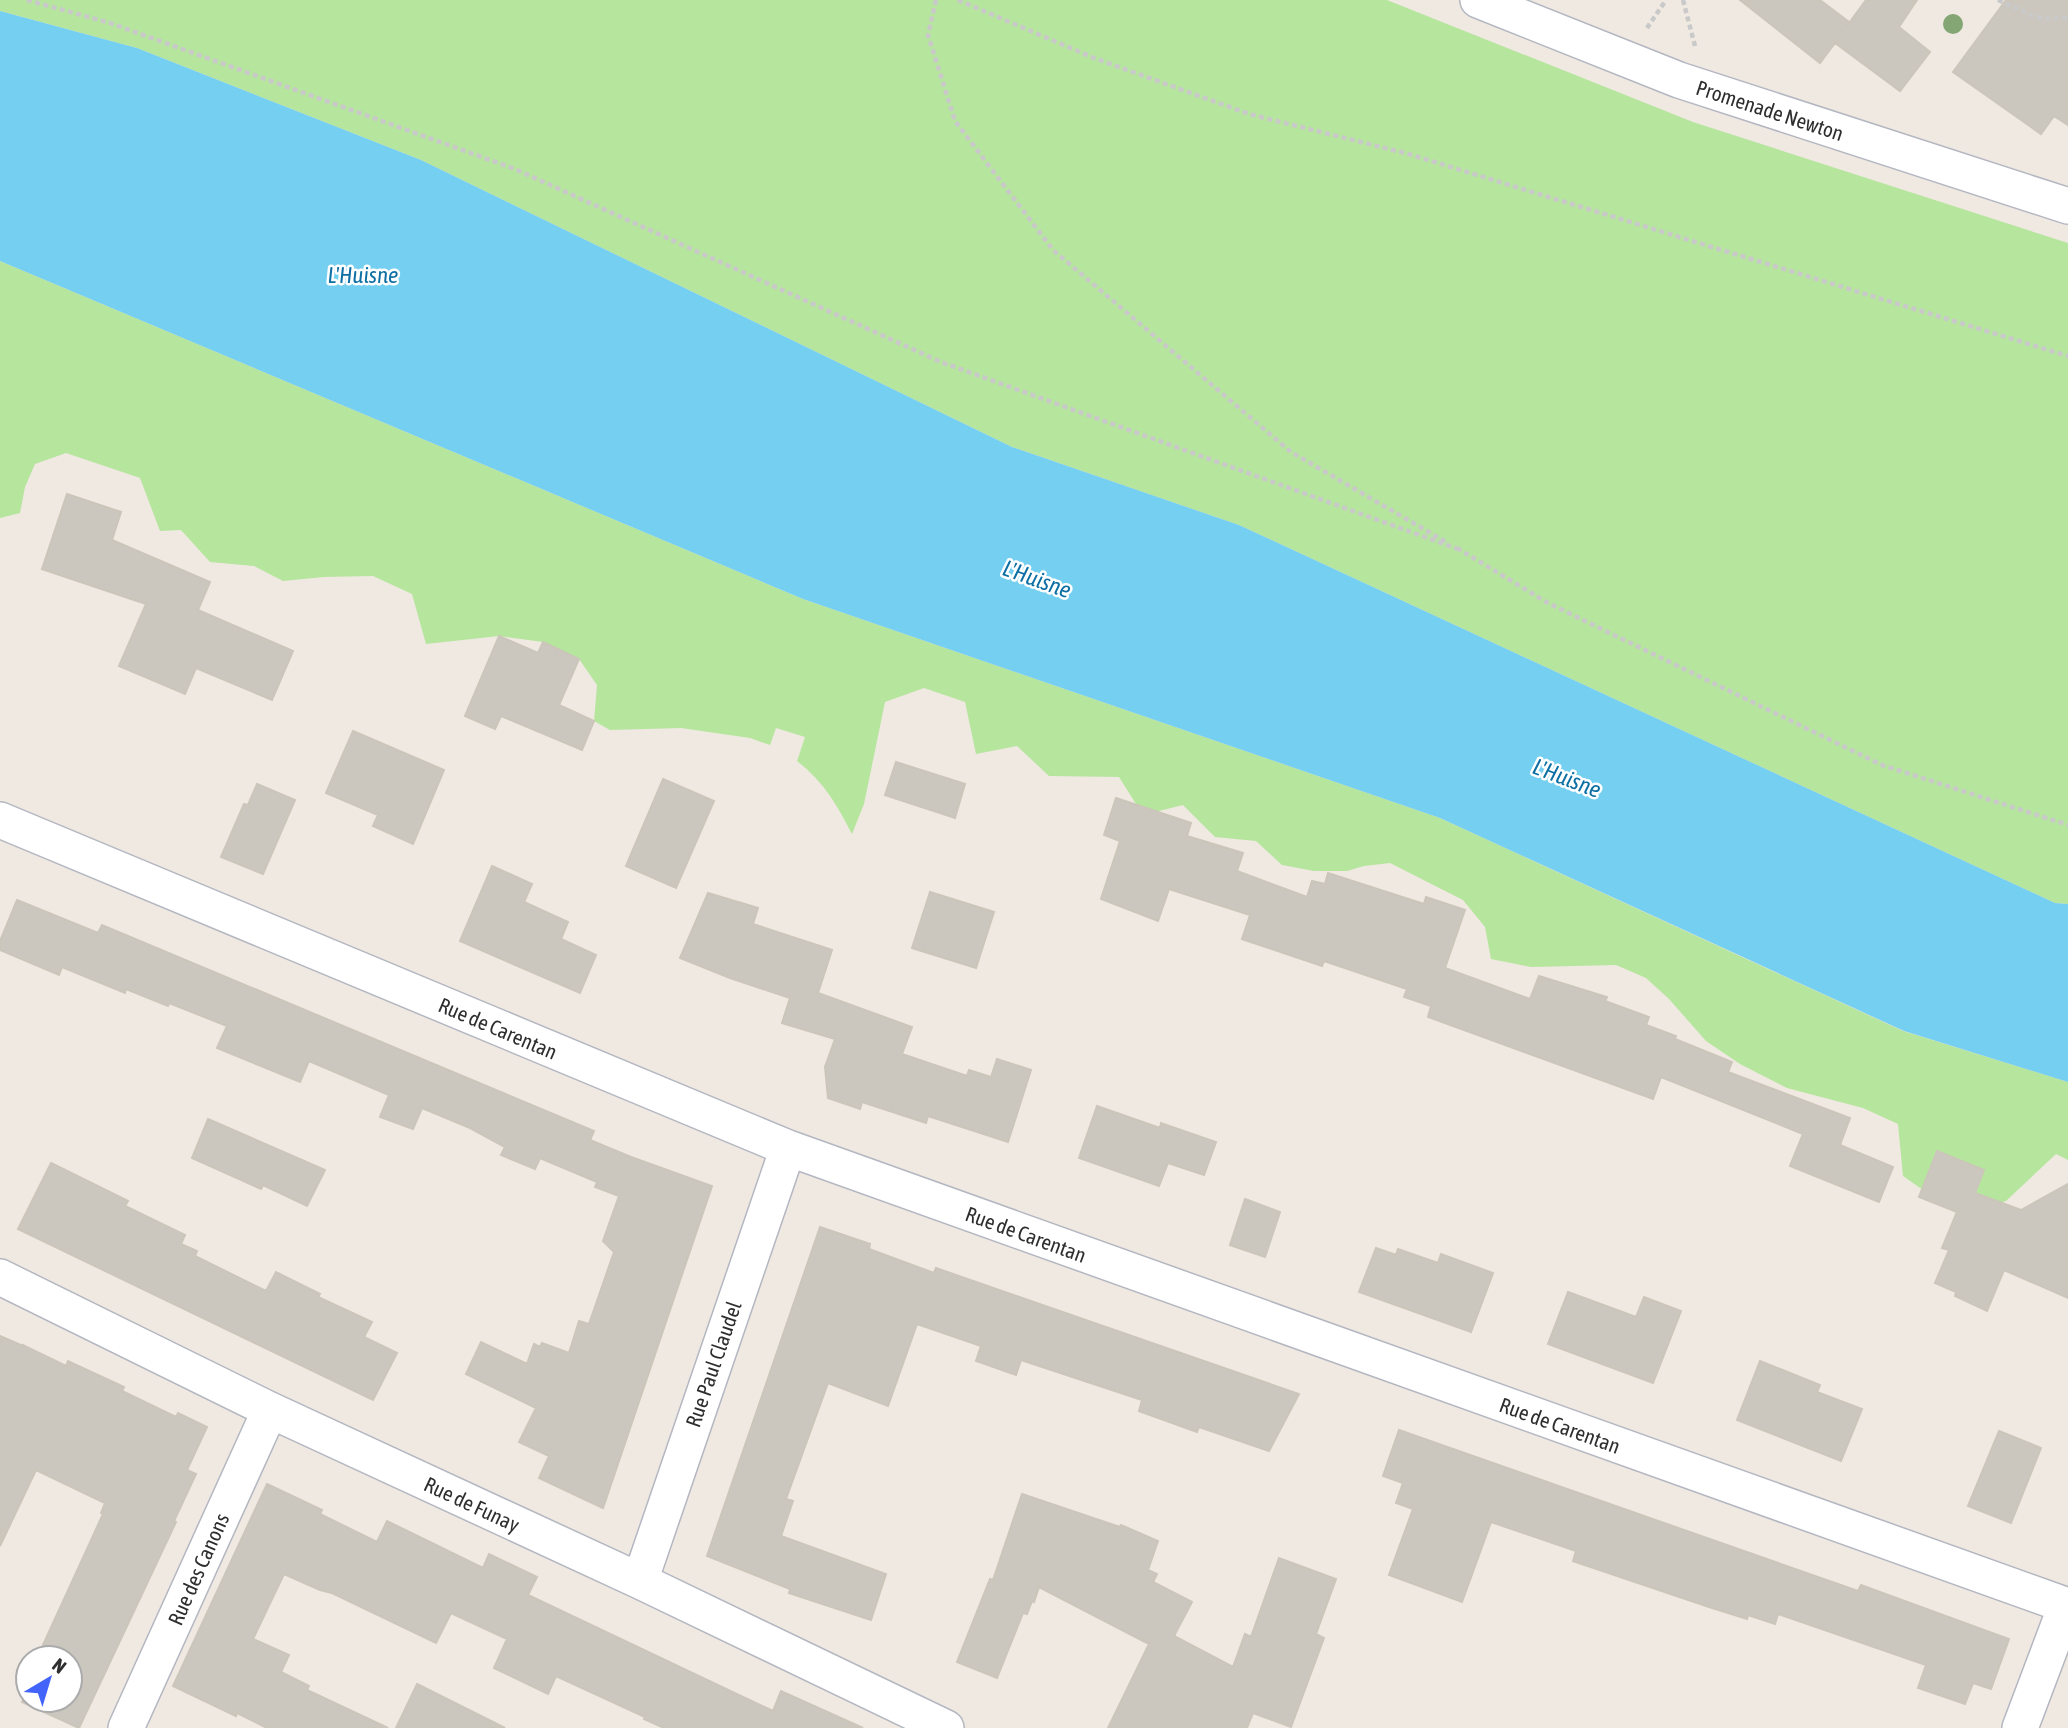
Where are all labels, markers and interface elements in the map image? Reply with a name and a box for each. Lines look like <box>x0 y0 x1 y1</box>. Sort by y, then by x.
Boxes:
street label: Promenade Newton <box>1693 75 1847 145</box>
water label: L'Huisne <box>327 262 399 288</box>
water label: L'Huisne <box>999 555 1075 603</box>
water label: L'Huisne <box>1529 753 1605 803</box>
street label: Rue de Carentan <box>435 992 561 1064</box>
street label: Rue de Carentan <box>962 1201 1090 1267</box>
street label: Rue Paul Claudel <box>680 1298 746 1430</box>
street label: Rue de Carentan <box>1496 1392 1624 1458</box>
street label: Rue de Funay <box>421 1471 524 1537</box>
street label: Rue des Canons <box>163 1509 233 1629</box>
north arrow <box>14 1644 84 1714</box>
text: N <box>48 1653 71 1678</box>

